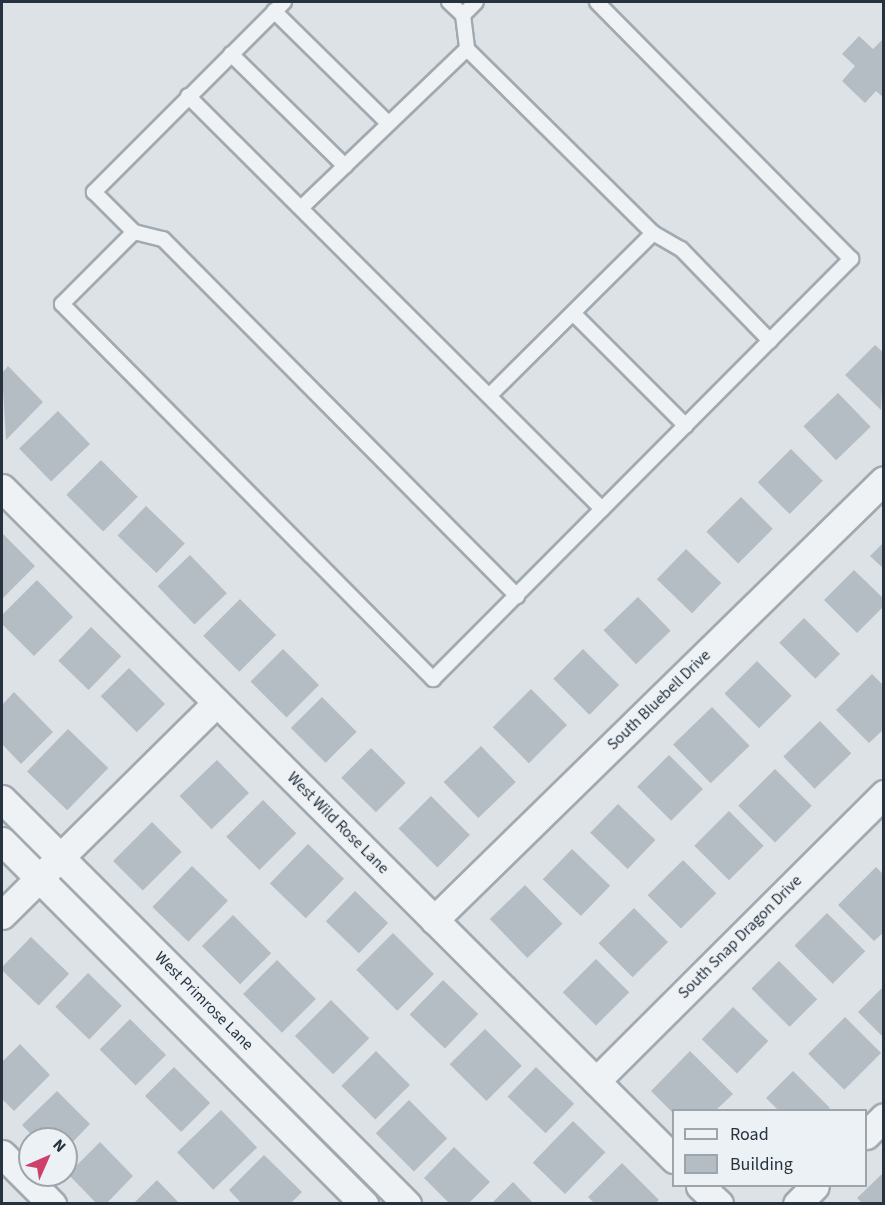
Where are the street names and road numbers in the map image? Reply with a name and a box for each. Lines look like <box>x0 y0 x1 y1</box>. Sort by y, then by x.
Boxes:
street label: South Bluebell Drive <box>603 646 715 754</box>
street label: West Wild Rose Lane <box>283 768 393 878</box>
street label: South Snap Dragon Drive <box>674 871 806 1003</box>
street label: West Primrose Lane <box>151 948 257 1054</box>

